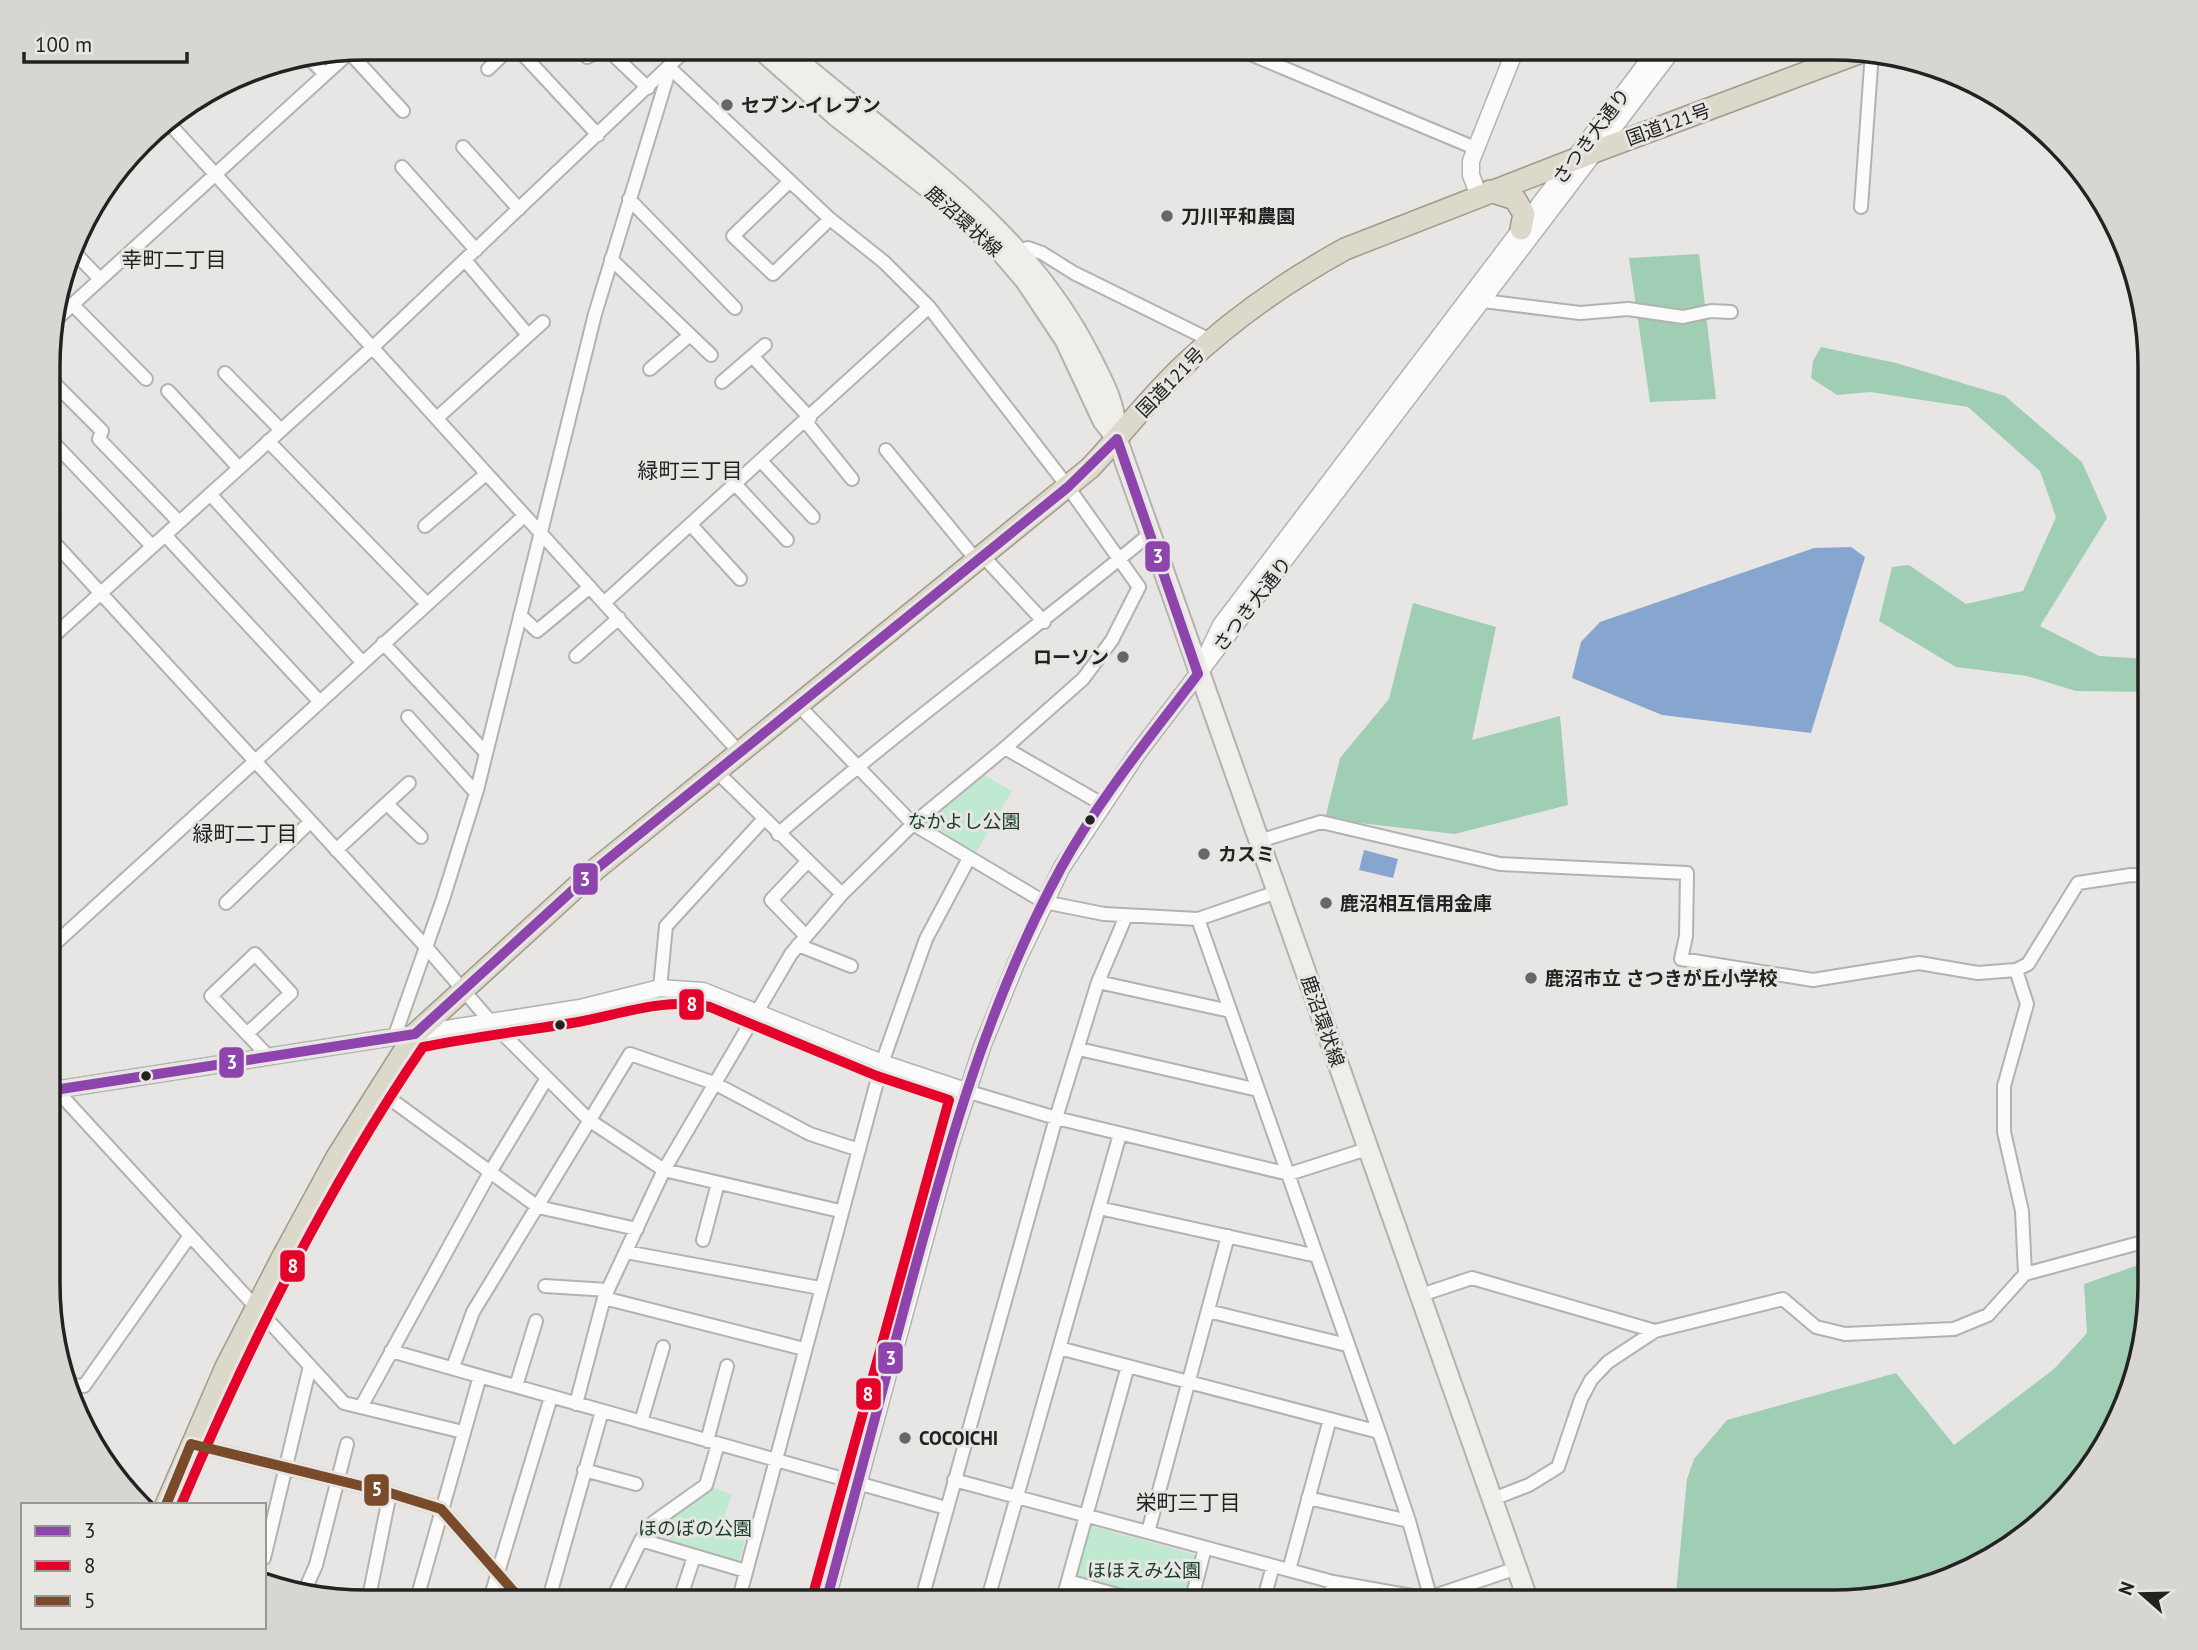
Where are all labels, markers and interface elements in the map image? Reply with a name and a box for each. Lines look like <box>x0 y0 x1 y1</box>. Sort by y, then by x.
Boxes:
scale bar <box>24 21 187 65</box>
text: 100 m <box>35 31 92 58</box>
street label: さつき大通り <box>1547 83 1635 189</box>
place label: セブン-イレブン <box>741 93 881 117</box>
marker: セブン-イレブン <box>719 97 735 113</box>
street label: 国道121号 <box>1623 98 1713 150</box>
street label: 鹿沼環状線 <box>921 180 1007 262</box>
place label: 刀川平和農園 <box>1181 204 1295 228</box>
marker: 刀川平和農園 <box>1159 208 1175 224</box>
district label: 幸町二丁目 <box>122 246 227 273</box>
street label: 国道121号 <box>1131 342 1209 422</box>
district label: 緑町三丁目 <box>638 457 743 484</box>
line badge: 3 <box>1144 540 1171 573</box>
text: 3 <box>1153 544 1163 568</box>
street label: さつき大通り <box>1207 552 1297 656</box>
place label: ローソン <box>1033 645 1109 669</box>
marker: ローソン <box>1115 649 1131 665</box>
park label: なかよし公園 <box>907 809 1021 833</box>
unlabelled marker <box>1083 813 1097 827</box>
district label: 緑町二丁目 <box>193 820 298 847</box>
place label: カスミ <box>1218 842 1275 866</box>
marker: カスミ <box>1196 846 1212 862</box>
line badge: 3 <box>572 862 599 896</box>
text: 3 <box>580 867 590 891</box>
place label: 鹿沼相互信用金庫 <box>1340 891 1492 915</box>
marker: 鹿沼相互信用金庫 <box>1318 895 1334 911</box>
place label: 鹿沼市立 さつきが丘小学校 <box>1545 966 1778 990</box>
marker: 鹿沼市立 さつきが丘小学校 <box>1523 970 1539 986</box>
street label: 鹿沼環状線 <box>1296 972 1350 1070</box>
line badge: 8 <box>678 988 705 1021</box>
text: 8 <box>687 992 697 1016</box>
unlabelled marker <box>553 1018 567 1032</box>
line badge: 3 <box>218 1046 245 1079</box>
text: 3 <box>227 1050 237 1074</box>
unlabelled marker <box>139 1069 153 1083</box>
line badge: 8 <box>279 1249 306 1283</box>
text: 8 <box>288 1254 298 1278</box>
line badge: 3 <box>877 1341 904 1375</box>
text: 3 <box>886 1346 896 1370</box>
line badge: 8 <box>855 1377 882 1411</box>
text: 8 <box>863 1382 873 1406</box>
place label: COCOICHI <box>919 1426 998 1450</box>
marker: COCOICHI <box>897 1430 913 1446</box>
line badge: 5 <box>363 1473 390 1507</box>
text: 5 <box>372 1477 382 1501</box>
district label: 栄町三丁目 <box>1136 1489 1241 1516</box>
legend <box>21 1503 266 1629</box>
park label: ほのぼの公園 <box>638 1516 752 1540</box>
text: 3 <box>84 1517 95 1544</box>
text: 8 <box>84 1552 95 1579</box>
park label: ほほえみ公園 <box>1087 1558 1201 1582</box>
north arrow <box>2107 1559 2177 1629</box>
text: N <box>2113 1578 2139 1598</box>
text: 5 <box>84 1587 95 1614</box>

